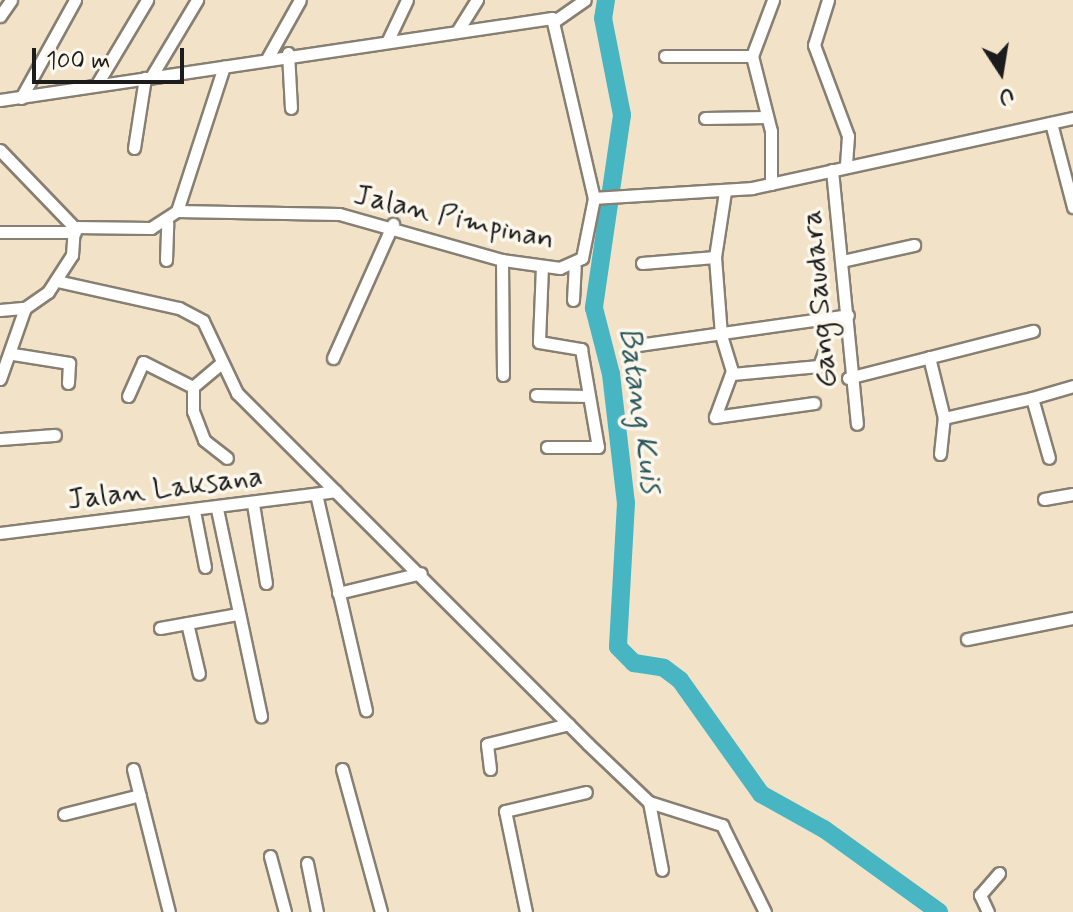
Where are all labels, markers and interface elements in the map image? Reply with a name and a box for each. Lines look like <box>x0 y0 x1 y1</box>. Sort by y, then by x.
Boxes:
scale bar <box>36 32 188 82</box>
north arrow <box>961 32 1041 112</box>
text: 100 m <box>46 46 110 77</box>
text: U <box>996 80 1016 111</box>
street label: Jalan Pimpinan <box>349 177 559 259</box>
street label: Gang Saudara <box>794 208 846 390</box>
water label: Batang Kuis <box>609 323 671 497</box>
street label: Jalan Laksana <box>65 459 265 519</box>

